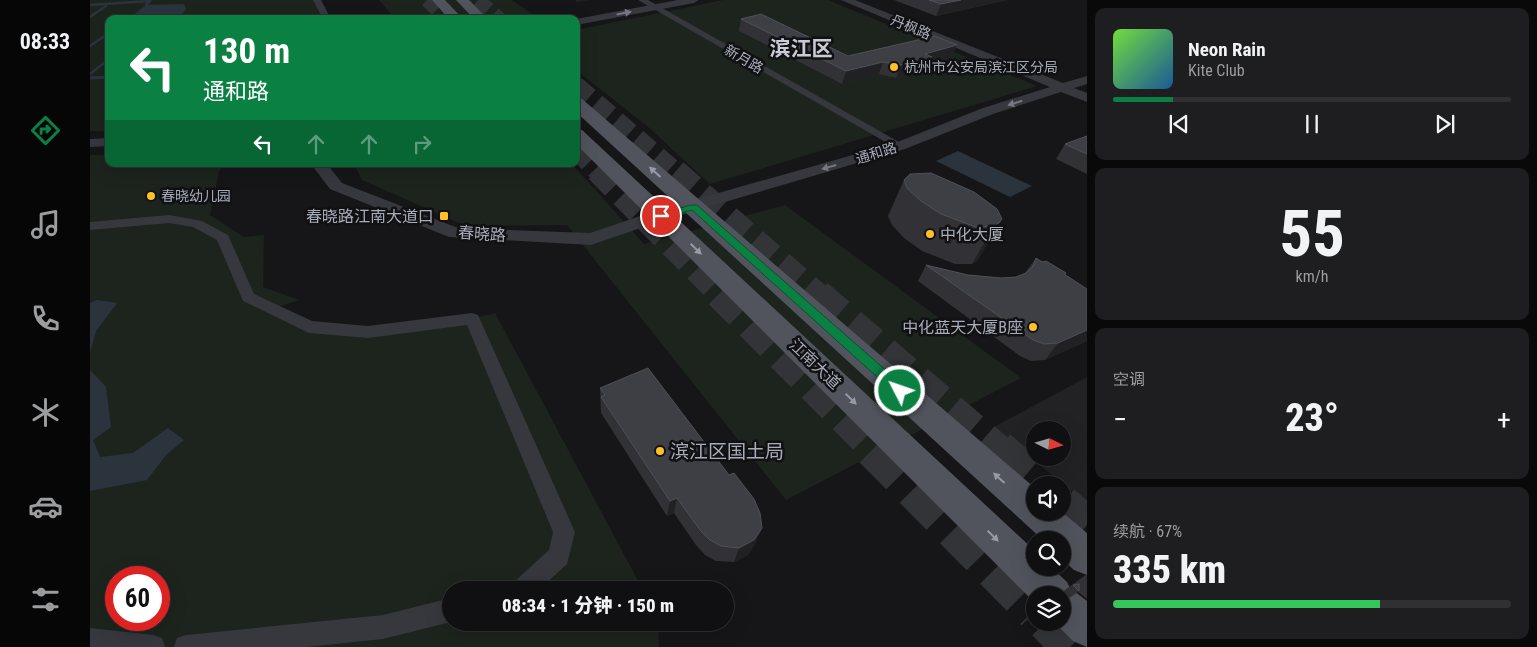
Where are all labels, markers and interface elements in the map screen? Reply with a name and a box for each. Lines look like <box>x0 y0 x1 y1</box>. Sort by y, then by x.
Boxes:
one-way arrow <box>616 8 632 16</box>
street label: 丹枫路 <box>889 12 933 42</box>
text: 08:33 <box>20 29 70 54</box>
text: 130 m <box>203 31 290 72</box>
icon: left <box>120 35 185 100</box>
district label: 滨江区 <box>770 37 833 61</box>
text: Neon Rain <box>1188 38 1266 61</box>
street label: 新月路 <box>722 42 766 76</box>
place label: 杭州市公安局滨江区分局 <box>904 59 1058 75</box>
marker: 杭州市公安局滨江区分局 <box>888 61 900 73</box>
text: Kite Club <box>1188 61 1245 80</box>
text: 通和路 <box>203 79 269 104</box>
one-way arrow <box>1008 99 1023 107</box>
icon: previous <box>1165 110 1193 138</box>
icon: pause <box>1298 110 1326 138</box>
icon: next <box>1431 110 1459 138</box>
icon: directions <box>28 113 63 148</box>
icon: left <box>249 130 277 158</box>
icon: ahead <box>302 130 330 158</box>
icon: ahead <box>355 130 383 158</box>
icon: right <box>408 130 436 158</box>
street label: 通和路 <box>854 139 898 167</box>
one-way arrow <box>821 164 836 172</box>
one-way arrow <box>648 167 661 178</box>
place label: 春晓幼儿园 <box>161 188 231 204</box>
marker: 春晓幼儿园 <box>145 190 157 202</box>
pin <box>640 195 682 237</box>
text: 55 <box>1279 196 1345 272</box>
icon: arrive <box>647 202 675 230</box>
icon: music <box>28 207 63 242</box>
place label: 春晓路江南大道口 <box>306 207 434 226</box>
marker: 春晓路江南大道口 <box>438 210 450 222</box>
street label: 春晓路 <box>457 223 507 245</box>
place label: 中化大厦 <box>940 225 1004 244</box>
marker: 中化大厦 <box>924 228 936 240</box>
one-way arrow <box>690 243 702 255</box>
text: km/h <box>1296 267 1328 286</box>
icon: phone <box>28 301 63 336</box>
place label: 中化蓝天大厦B座 <box>902 318 1023 337</box>
marker: 中化蓝天大厦B座 <box>1027 321 1039 333</box>
street label: 江南大道 <box>785 335 845 393</box>
position arrow <box>873 364 925 416</box>
text: 空调 <box>1113 370 1145 389</box>
one-way arrow <box>844 393 856 405</box>
icon: climate <box>28 395 63 430</box>
text: 23° <box>1285 396 1339 440</box>
text: − <box>1113 403 1127 436</box>
text: + <box>1497 403 1511 436</box>
north arrow <box>1026 421 1071 466</box>
map controls <box>1026 421 1071 631</box>
place label: 滨江区国土局 <box>670 440 784 463</box>
marker: 滨江区国土局 <box>654 445 666 457</box>
one-way arrow <box>993 472 1005 484</box>
button: sound <box>1026 476 1071 521</box>
icon: car <box>28 489 63 524</box>
text: 续航 · 67% <box>1113 522 1182 541</box>
one-way arrow <box>986 530 998 542</box>
button: search <box>1026 531 1071 576</box>
text: 335 km <box>1113 548 1226 592</box>
speed limit sign: 60 <box>105 566 170 631</box>
icon: filters <box>28 582 63 617</box>
button: layers <box>1026 586 1071 631</box>
text: 08:34 · 1 分钟 · 150 m <box>502 594 674 617</box>

